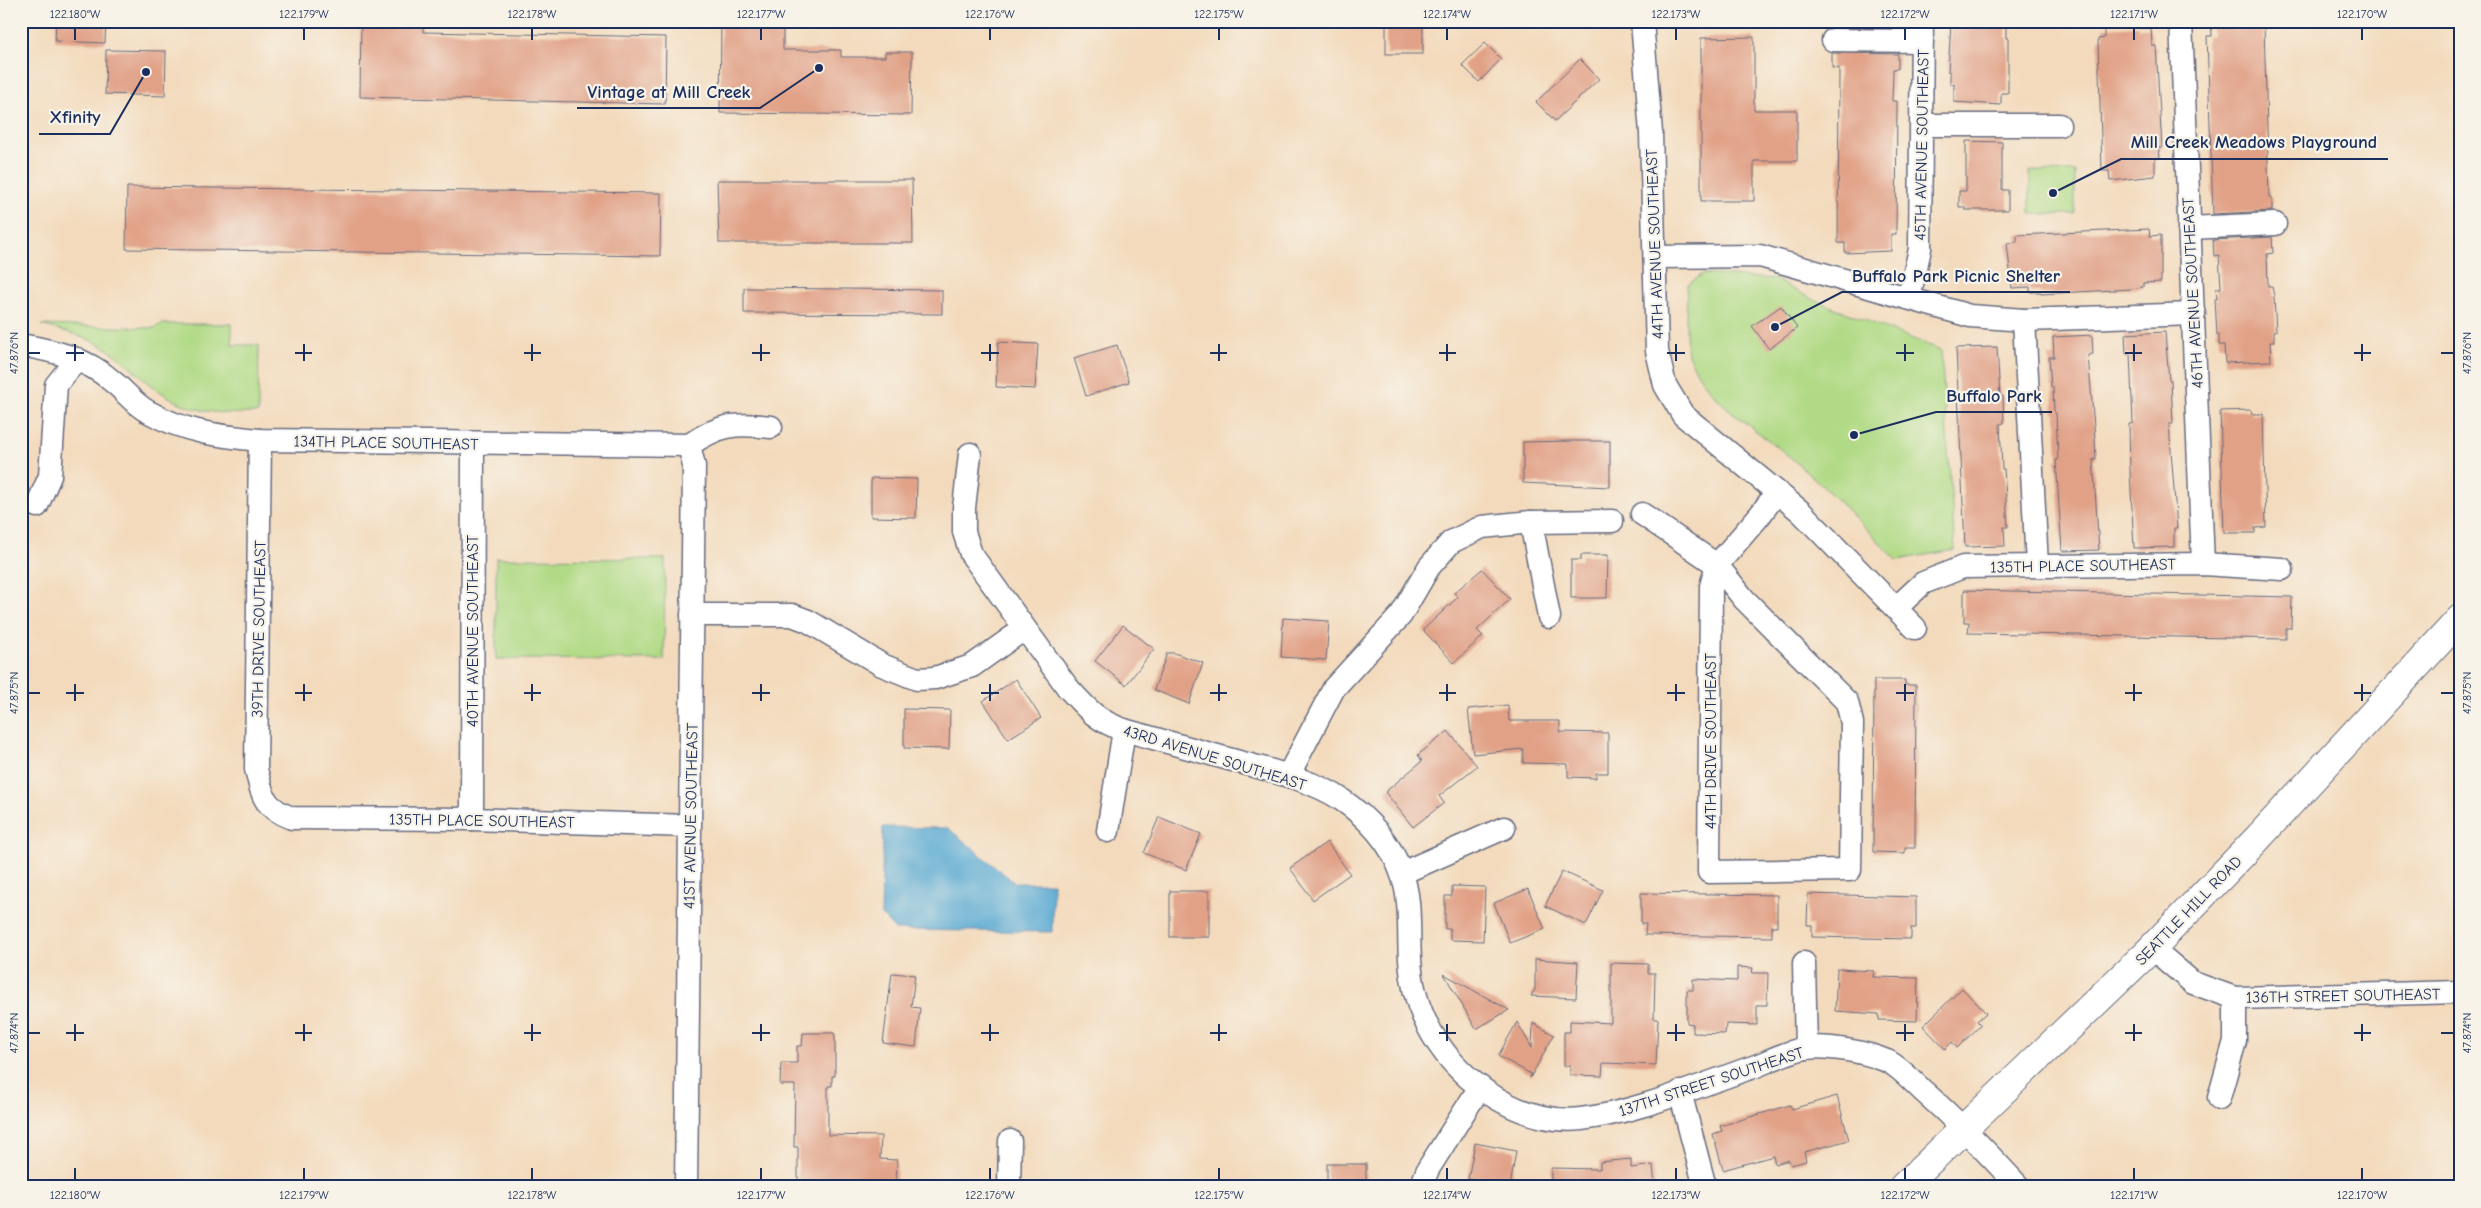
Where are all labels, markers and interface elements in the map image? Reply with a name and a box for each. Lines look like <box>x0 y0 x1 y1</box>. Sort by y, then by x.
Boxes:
text: 122.180°W <box>50 7 101 21</box>
text: 122.179°W <box>279 7 329 21</box>
text: 122.178°W <box>507 7 557 21</box>
text: 122.177°W <box>737 7 786 21</box>
text: 122.176°W <box>965 7 1015 21</box>
text: 122.175°W <box>1194 7 1244 21</box>
text: 122.174°W <box>1423 7 1471 21</box>
text: 122.173°W <box>1651 7 1701 21</box>
text: 122.172°W <box>1880 7 1930 21</box>
text: 122.171°W <box>2110 7 2158 21</box>
text: 122.170°W <box>2337 7 2388 21</box>
street label: 45TH AVENUE SOUTHEAST <box>1911 49 1933 241</box>
callout: Vintage at Mill Creek <box>577 75 760 108</box>
text: Vintage at Mill Creek <box>588 82 751 103</box>
callout: Xfinity <box>39 101 110 134</box>
text: Xfinity <box>49 107 101 128</box>
callout: Mill Creek Meadows Playground <box>2121 126 2388 159</box>
text: Mill Creek Meadows Playground <box>2131 132 2377 153</box>
street label: 44TH AVENUE SOUTHEAST <box>1643 148 1667 339</box>
street label: 46TH AVENUE SOUTHEAST <box>2179 196 2207 389</box>
callout: Buffalo Park Picnic Shelter <box>1842 259 2070 292</box>
text: Buffalo Park Picnic Shelter <box>1852 266 2061 287</box>
text: 47.876°N <box>7 332 21 374</box>
text: 47.876°N <box>2460 332 2474 374</box>
callout: Buffalo Park <box>1936 379 2052 412</box>
text: Buffalo Park <box>1946 386 2042 407</box>
street label: 134TH PLACE SOUTHEAST <box>293 432 479 454</box>
street label: 40TH AVENUE SOUTHEAST <box>464 534 482 727</box>
street label: 39TH DRIVE SOUTHEAST <box>248 539 270 718</box>
street label: 135TH PLACE SOUTHEAST <box>1990 555 2177 577</box>
street label: 44TH DRIVE SOUTHEAST <box>1702 652 1720 829</box>
text: 47.875°N <box>7 672 21 714</box>
text: 47.875°N <box>2460 672 2474 714</box>
street label: 41ST AVENUE SOUTHEAST <box>680 722 702 909</box>
street label: 43RD AVENUE SOUTHEAST <box>1121 722 1309 795</box>
street label: 135TH PLACE SOUTHEAST <box>389 810 576 832</box>
street label: SEATTLE HILL ROAD <box>2132 852 2246 969</box>
street label: 136TH STREET SOUTHEAST <box>2246 985 2441 1007</box>
text: 47.874°N <box>7 1013 21 1053</box>
text: 47.874°N <box>2460 1013 2474 1053</box>
street label: 137TH STREET SOUTHEAST <box>1617 1043 1807 1120</box>
text: 122.180°W <box>50 1188 101 1202</box>
text: 122.179°W <box>279 1188 329 1202</box>
text: 122.178°W <box>507 1188 557 1202</box>
text: 122.177°W <box>737 1188 786 1202</box>
text: 122.176°W <box>965 1188 1015 1202</box>
text: 122.175°W <box>1194 1188 1244 1202</box>
text: 122.174°W <box>1423 1188 1471 1202</box>
text: 122.173°W <box>1651 1188 1701 1202</box>
text: 122.172°W <box>1880 1188 1930 1202</box>
text: 122.171°W <box>2110 1188 2158 1202</box>
text: 122.170°W <box>2337 1188 2388 1202</box>

